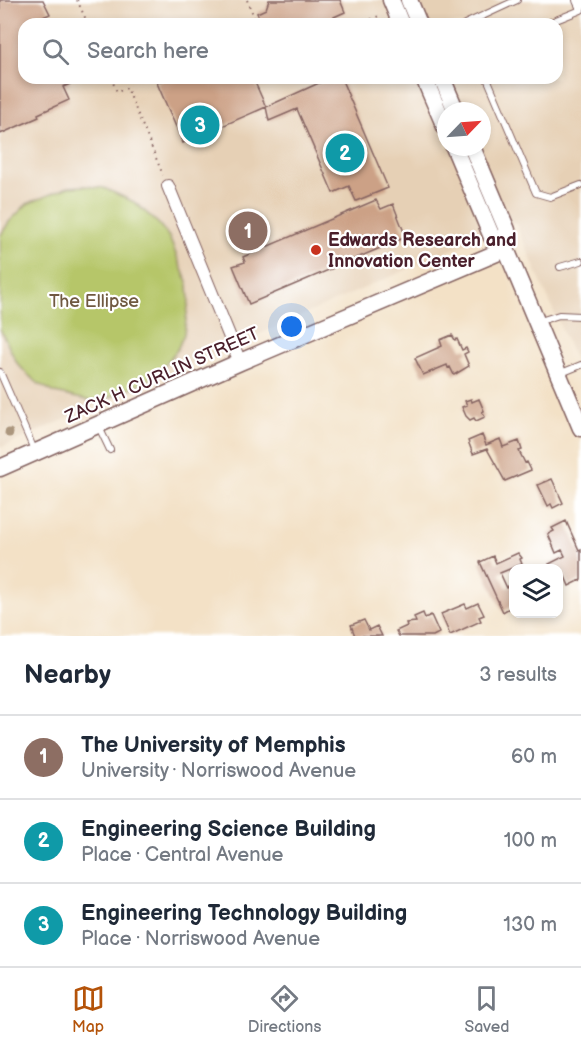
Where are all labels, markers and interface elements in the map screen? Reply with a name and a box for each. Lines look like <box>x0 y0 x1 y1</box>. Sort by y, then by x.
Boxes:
search box <box>18 18 563 84</box>
icon: search <box>39 35 72 68</box>
text: Search here <box>87 38 209 65</box>
pin: 3 <box>180 102 220 148</box>
north arrow <box>437 102 491 156</box>
pin: 2 <box>326 130 364 176</box>
pin: 1 <box>228 208 268 254</box>
place label: Edwards Research and Innovation Center <box>328 230 517 272</box>
marker: Edwards Research and Innovation Center <box>309 243 323 257</box>
park label: The Ellipse <box>49 291 139 312</box>
your location <box>277 312 306 341</box>
street label: ZACK H CURLIN STREET <box>61 323 263 428</box>
map controls <box>509 564 563 618</box>
button: layers <box>509 564 563 618</box>
text: Nearby <box>24 660 111 691</box>
text: 3 results <box>479 663 557 687</box>
text: The University of Memphis <box>81 732 346 759</box>
text: 1 <box>39 745 48 769</box>
text: 60 m <box>511 745 557 769</box>
text: University · Norriswood Avenue <box>81 759 356 783</box>
text: Engineering Science Building <box>81 816 376 843</box>
text: 2 <box>38 829 49 853</box>
text: 100 m <box>504 829 557 853</box>
text: Place · Central Avenue <box>81 843 283 867</box>
text: Engineering Technology Building <box>81 900 407 927</box>
text: 3 <box>38 913 49 937</box>
text: 130 m <box>503 913 557 937</box>
text: Place · Norriswood Avenue <box>81 927 320 951</box>
tab: Map <box>72 982 105 1037</box>
tab: Directions <box>248 982 321 1037</box>
tab: Saved <box>464 982 509 1037</box>

